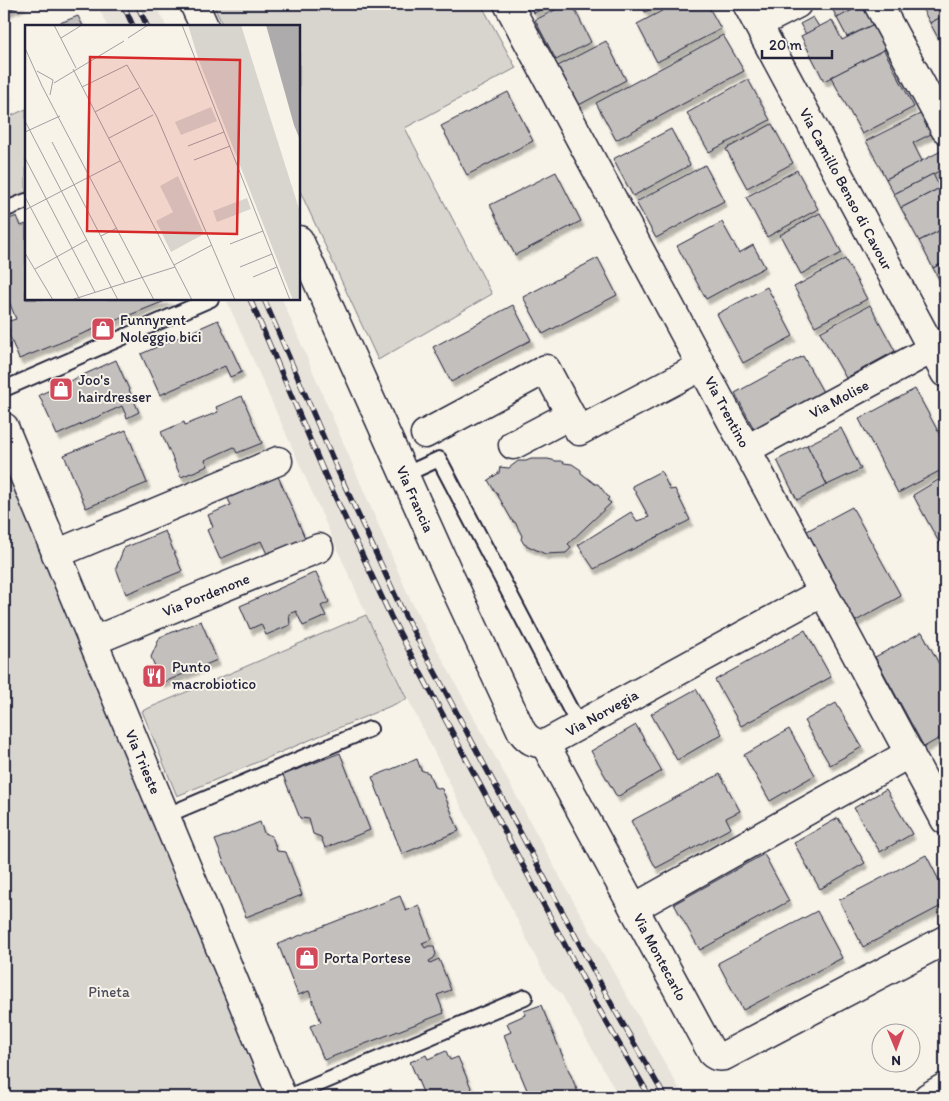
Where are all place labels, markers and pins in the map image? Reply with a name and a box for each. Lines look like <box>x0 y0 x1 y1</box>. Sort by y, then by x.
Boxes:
place label: Funnyrent Noleggio bici <box>120 311 202 346</box>
shop icon: Funnyrent Noleggio bici <box>90 316 116 342</box>
place label: Joo's hairdresser <box>78 371 151 406</box>
shop icon: Joo's hairdresser <box>48 376 74 402</box>
place label: Punto macrobiotico <box>172 658 256 693</box>
restaurant icon: Punto macrobiotico <box>141 663 167 689</box>
shop icon: Porta Portese <box>294 945 320 971</box>
place label: Porta Portese <box>324 949 411 967</box>

